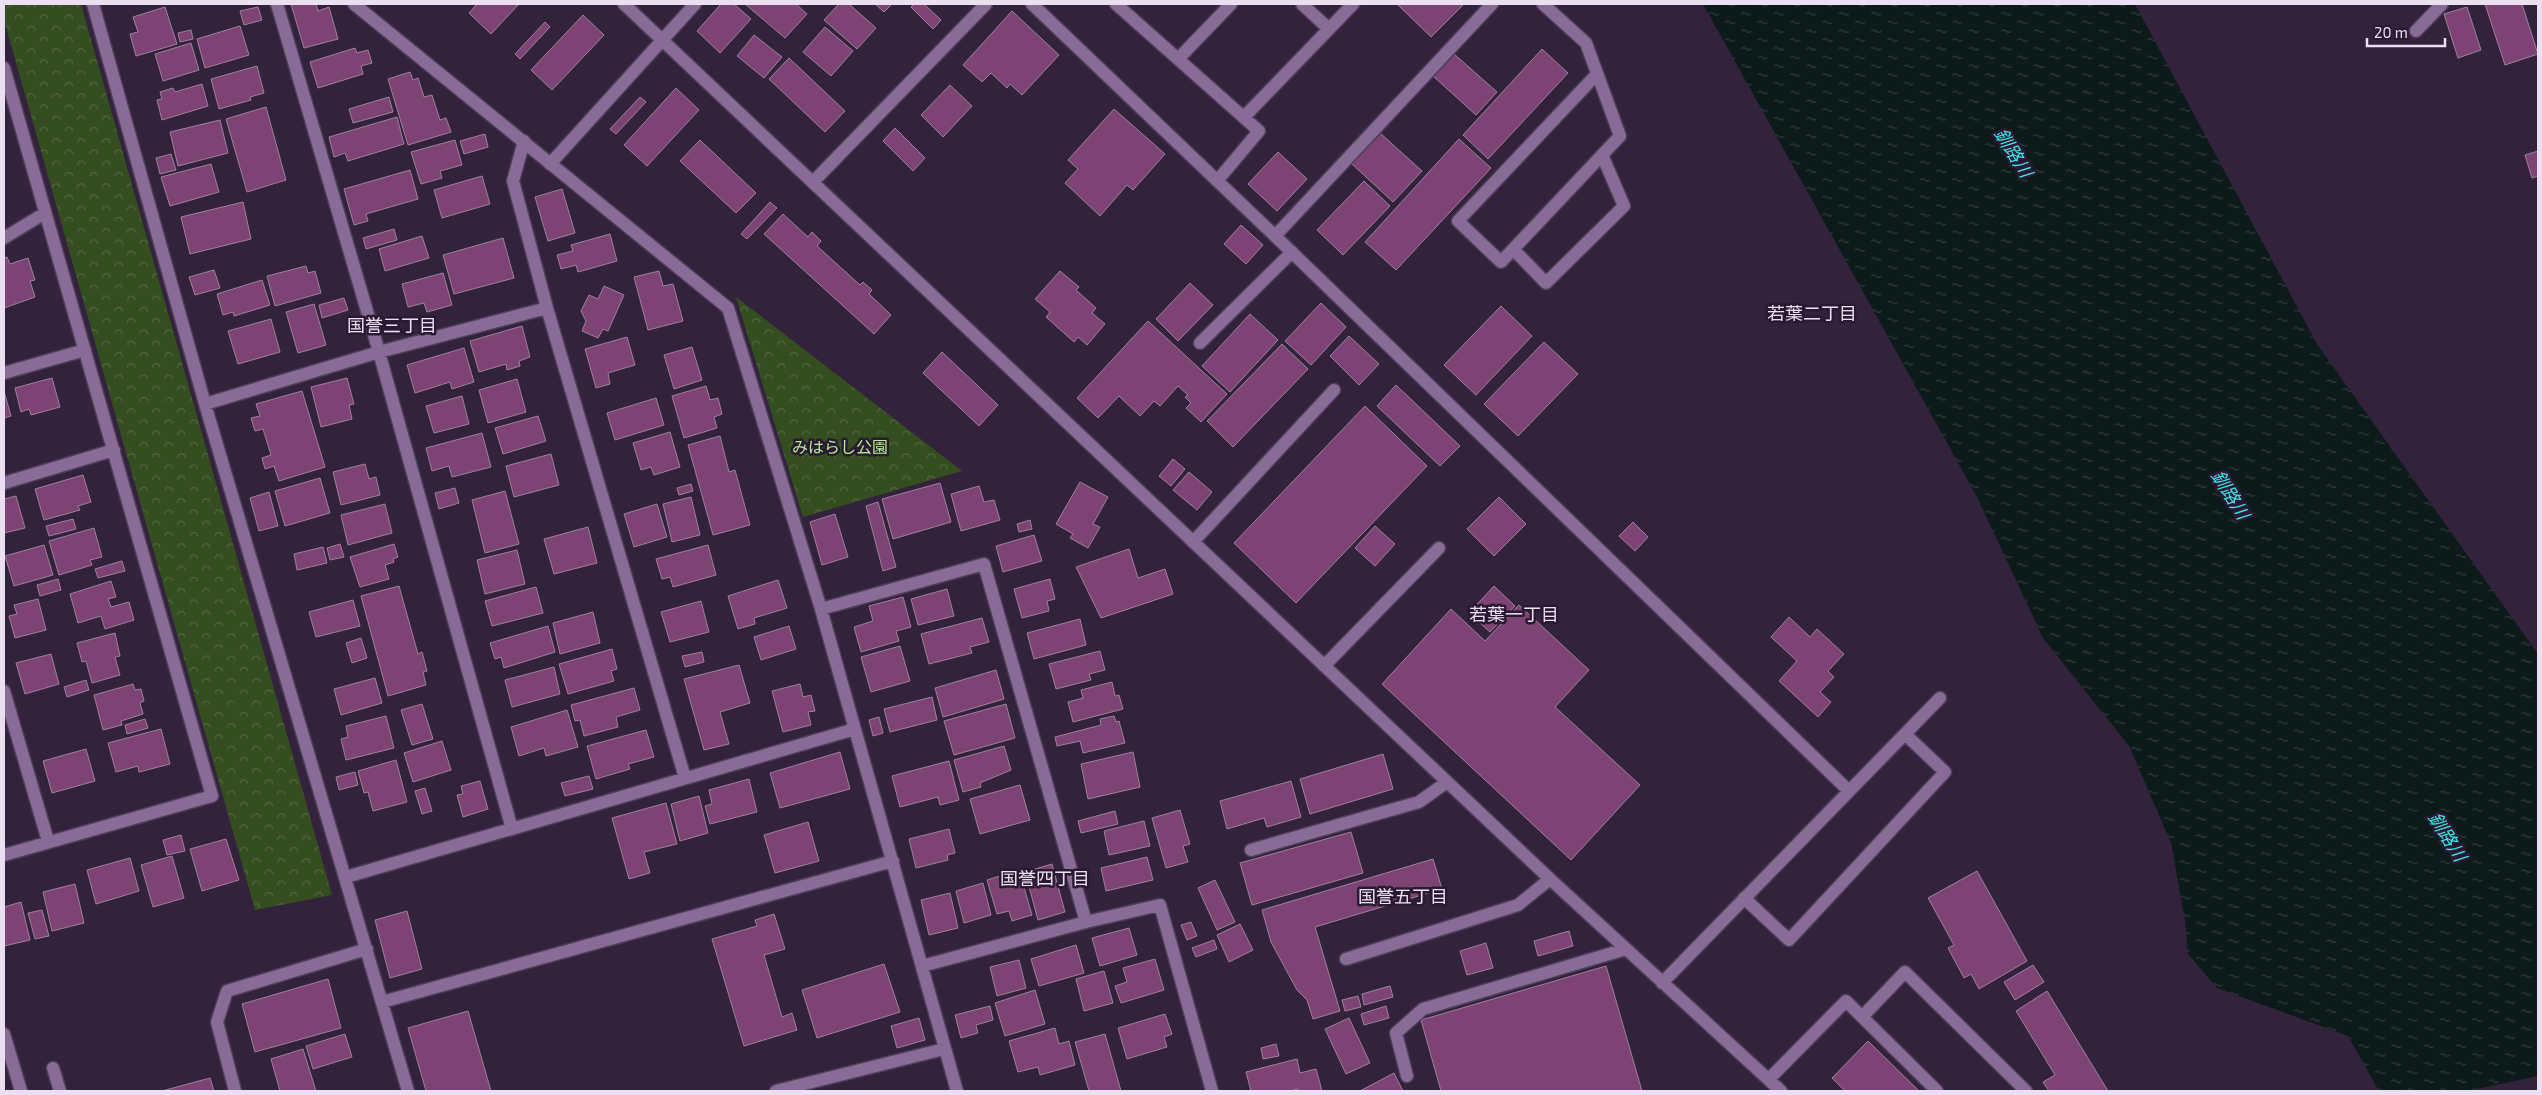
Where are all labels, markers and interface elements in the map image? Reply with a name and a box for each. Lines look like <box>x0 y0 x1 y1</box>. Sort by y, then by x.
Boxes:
scale bar <box>2367 15 2444 47</box>
text: 20 m <box>2374 23 2408 41</box>
water label: 釧路川 <box>1990 124 2039 183</box>
district label: 若葉二丁目 <box>1767 302 1857 324</box>
district label: 国誉三丁目 <box>347 314 437 336</box>
park label: みはらし公園 <box>792 437 888 456</box>
water label: 釧路川 <box>2207 466 2256 525</box>
district label: 若葉一丁目 <box>1469 603 1559 625</box>
water label: 釧路川 <box>2424 808 2473 867</box>
district label: 国誉四丁目 <box>1000 867 1090 889</box>
district label: 国誉五丁目 <box>1358 885 1448 907</box>

